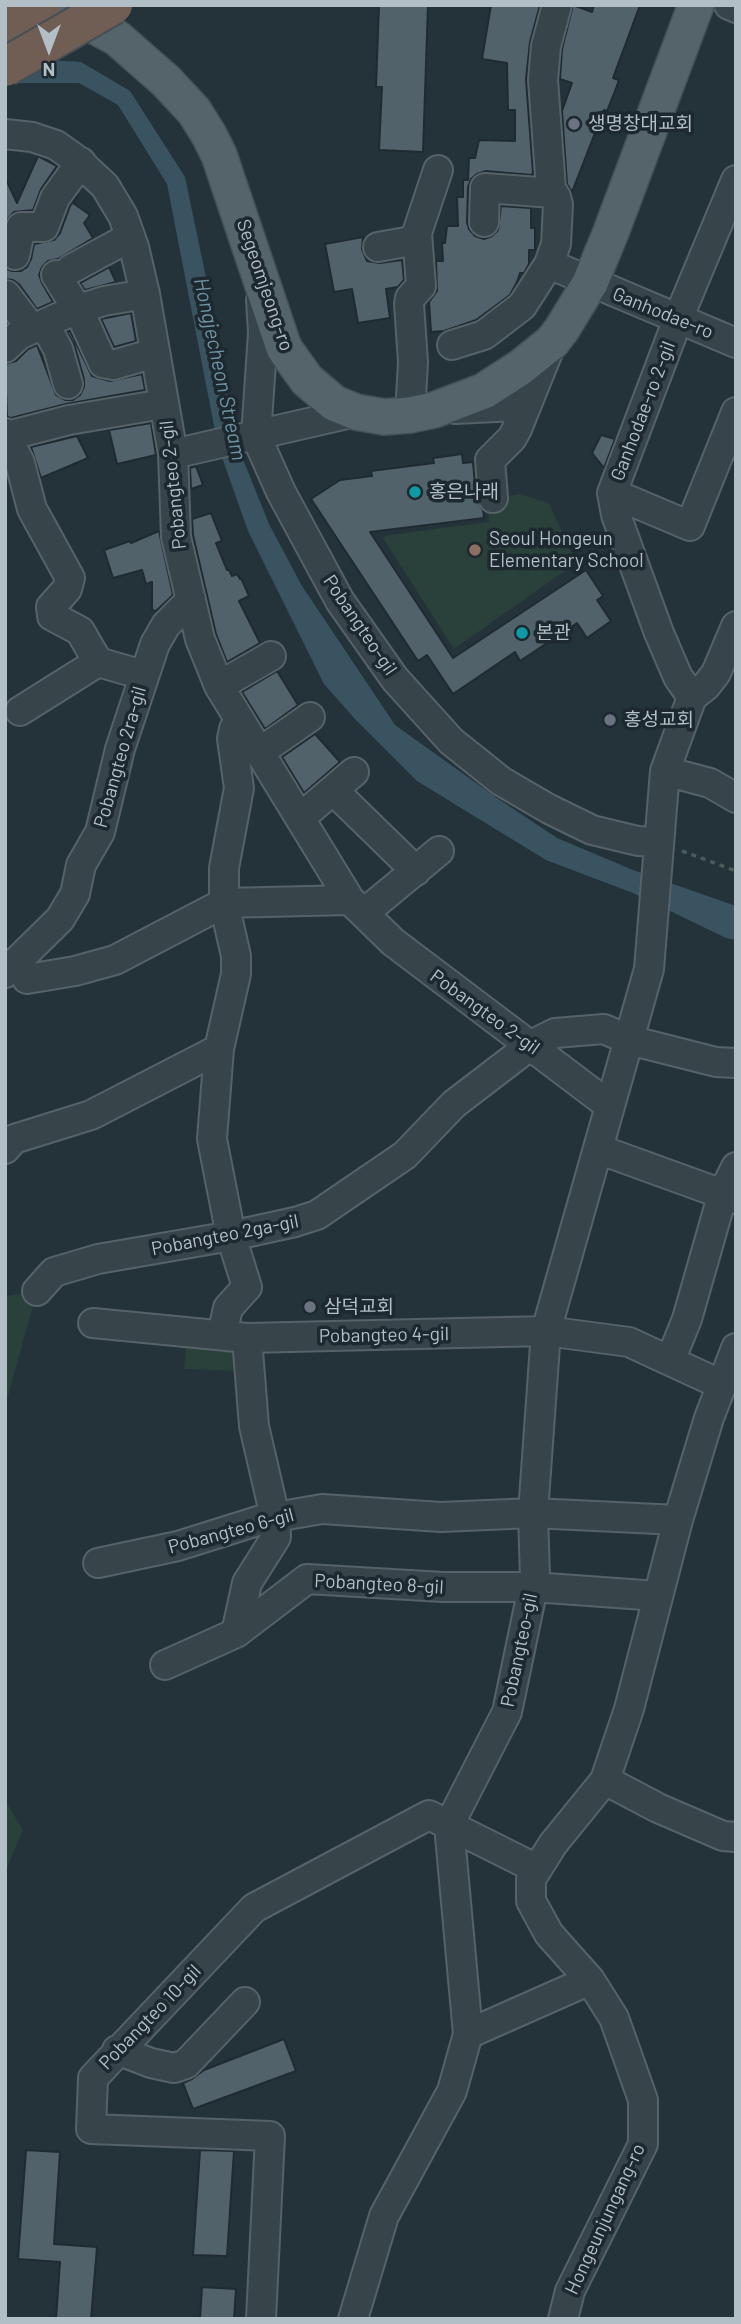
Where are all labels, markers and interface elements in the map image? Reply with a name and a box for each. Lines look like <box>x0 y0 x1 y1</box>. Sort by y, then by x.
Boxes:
north arrow <box>14 14 84 84</box>
text: N <box>43 59 55 82</box>
place label: 생명창대교회 <box>588 113 693 135</box>
marker: 생명창대교회 <box>566 116 582 132</box>
street label: Segeomjeong-ro <box>232 216 298 354</box>
water label: Hongjecheon Stream <box>188 275 252 463</box>
street label: Ganhodae-ro <box>609 282 717 344</box>
street label: Ganhodae-ro 2-gil <box>606 338 680 484</box>
street label: Pobangteo 2-gil <box>155 419 191 551</box>
place label: 홍은나래 <box>429 481 499 503</box>
marker: 홍은나래 <box>407 484 423 500</box>
place label: Seoul Hongeun Elementary School <box>489 528 644 572</box>
marker: Seoul Hongeun Elementary School <box>467 542 483 558</box>
street label: Pobangteo-gil <box>318 571 402 679</box>
place label: 본관 <box>536 622 571 644</box>
marker: 본관 <box>514 625 530 641</box>
street label: Pobangteo 2ra-gil <box>89 684 151 830</box>
place label: 홍성교회 <box>624 709 694 731</box>
marker: 홍성교회 <box>602 712 618 728</box>
street label: Pobangteo 2-gil <box>426 965 544 1059</box>
street label: Pobangteo 2ga-gil <box>149 1210 301 1260</box>
place label: 삼덕교회 <box>324 1296 394 1318</box>
marker: 삼덕교회 <box>302 1299 318 1315</box>
street label: Pobangteo 4-gil <box>319 1322 449 1348</box>
street label: Pobangteo 6-gil <box>166 1503 296 1559</box>
street label: Pobangteo 8-gil <box>314 1569 444 1599</box>
street label: Pobangteo-gil <box>496 1591 542 1709</box>
street label: Pobangteo 10-gil <box>94 1960 206 2074</box>
street label: Hongeunjungang-ro <box>560 2140 650 2298</box>

